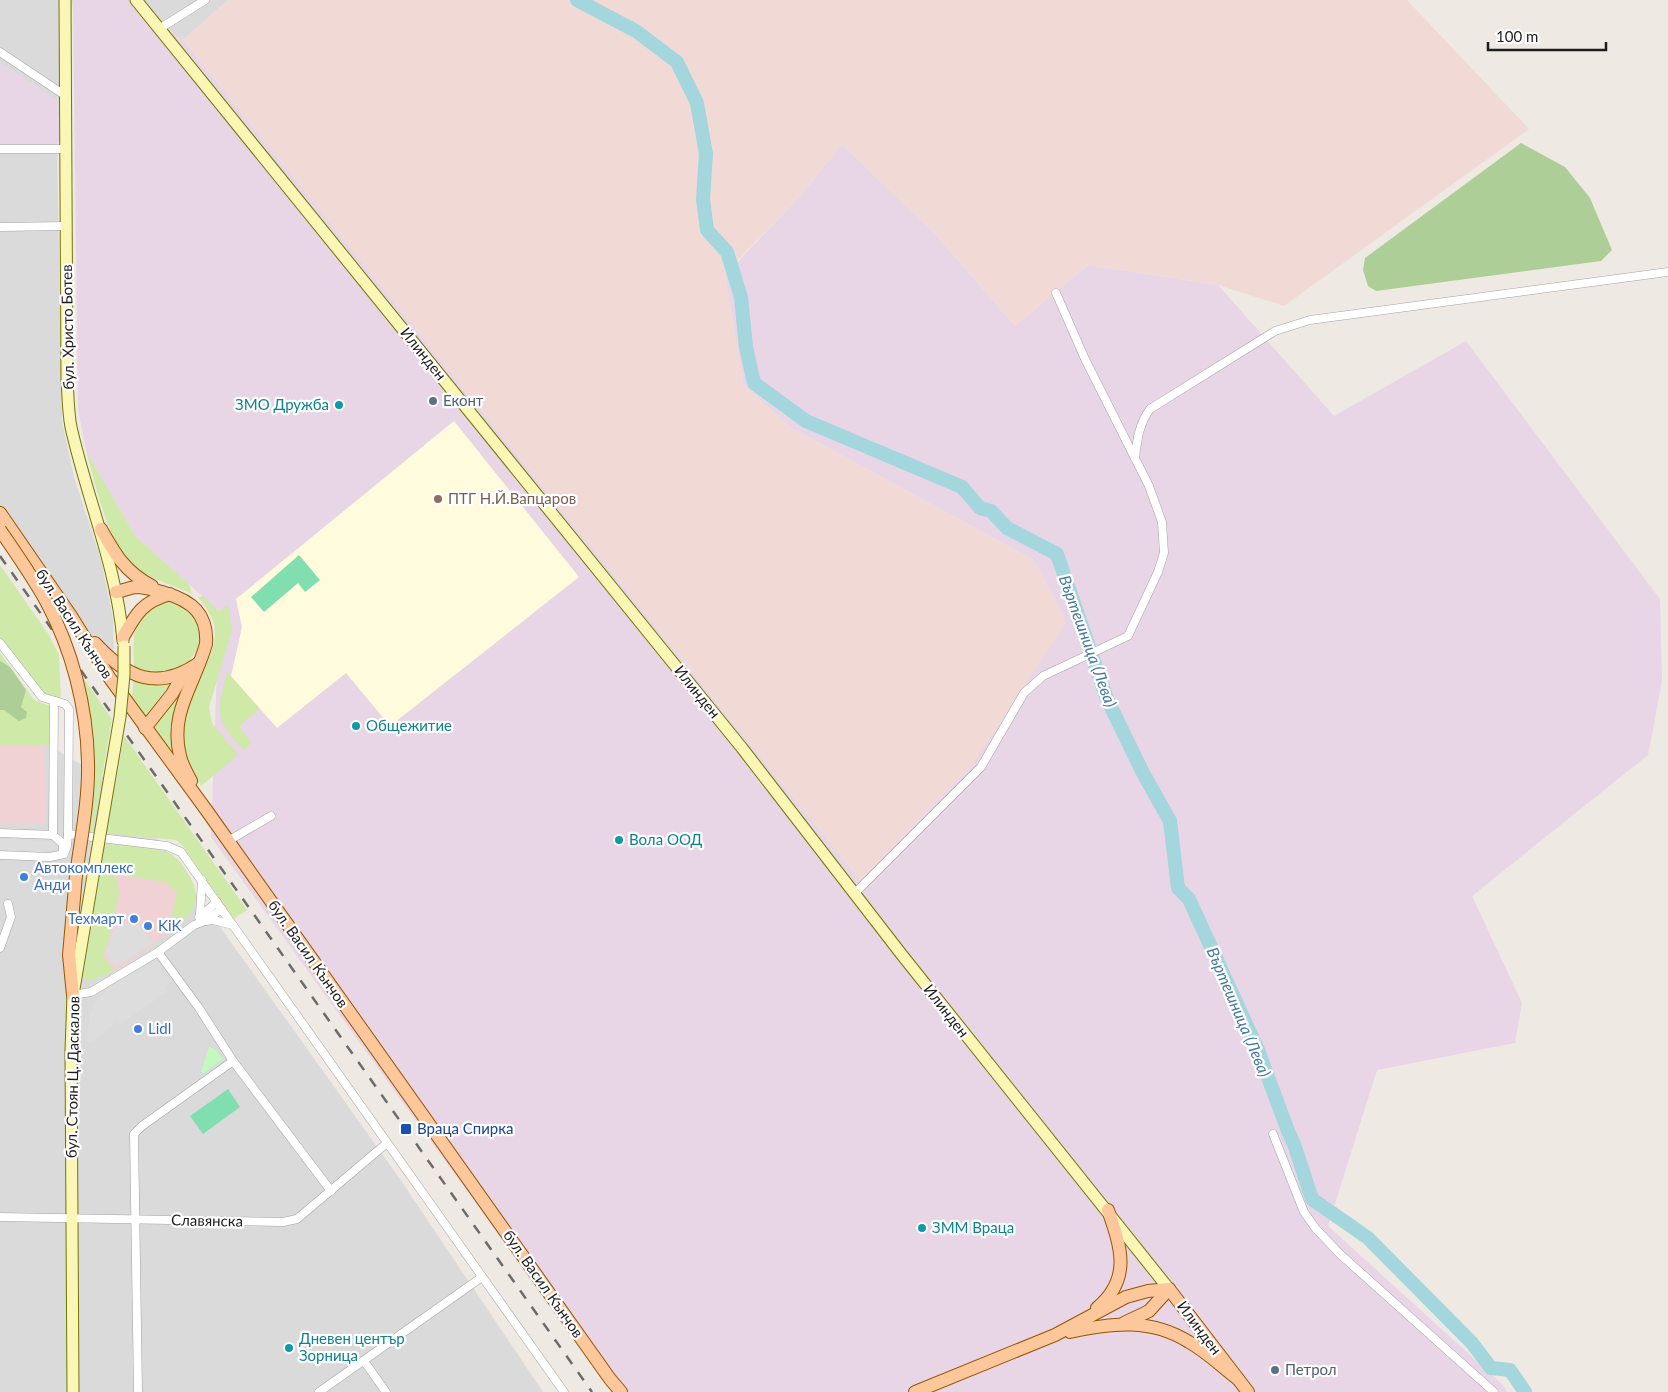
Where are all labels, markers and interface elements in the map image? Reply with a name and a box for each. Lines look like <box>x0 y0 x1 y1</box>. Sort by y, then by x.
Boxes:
scale bar <box>1488 20 1606 52</box>
text: 100 m <box>1496 27 1538 45</box>
street label: бул. Христо Ботев <box>57 264 77 390</box>
street label: Илинден <box>397 323 450 383</box>
place label: Еконт <box>443 391 484 409</box>
place label: ЗМО Дружба <box>235 395 329 413</box>
marker: Еконт <box>427 395 439 407</box>
marker: ЗМО Дружба <box>333 399 345 411</box>
place label: ПТГ Н.Й.Вапцаров <box>448 489 576 507</box>
marker: ПТГ Н.Й.Вапцаров <box>432 493 444 505</box>
street label: бул. Васил Кънчов <box>33 565 117 682</box>
water label: Въртешница (Лева) <box>1056 572 1121 709</box>
street label: Илинден <box>671 661 724 721</box>
place label: Общежитие <box>366 716 452 734</box>
marker: Общежитие <box>350 720 362 732</box>
place label: Вола ООД <box>629 830 702 848</box>
marker: Вола ООД <box>613 834 625 846</box>
place label: Автокомплекс Анди <box>34 858 134 893</box>
marker: Автокомплекс Анди <box>18 871 30 883</box>
street label: бул. Васил Кънчов <box>265 896 353 1011</box>
place label: Техмарт <box>68 909 124 927</box>
marker: Техмарт <box>128 913 140 925</box>
place label: KiK <box>158 916 181 934</box>
marker: KiK <box>142 920 154 932</box>
water label: Въртешница (Лева) <box>1204 944 1275 1080</box>
street label: Илинден <box>920 980 973 1041</box>
street label: бул. Стоян Ц. Даскалов <box>62 996 82 1158</box>
place label: Lidl <box>148 1019 171 1037</box>
marker: Lidl <box>132 1023 144 1035</box>
place label: Враца Спирка <box>417 1119 513 1137</box>
marker: Враца Спирка <box>399 1122 413 1136</box>
street label: Славянска <box>171 1210 243 1230</box>
place label: ЗММ Враца <box>932 1218 1014 1236</box>
marker: ЗММ Враца <box>916 1222 928 1234</box>
street label: бул. Васил Кънчов <box>500 1226 588 1341</box>
street label: Илинден <box>1174 1297 1226 1358</box>
place label: Дневен център Зорница <box>299 1329 405 1364</box>
marker: Дневен център Зорница <box>283 1342 295 1354</box>
place label: Петрол <box>1285 1360 1337 1378</box>
marker: Петрол <box>1269 1364 1281 1376</box>

